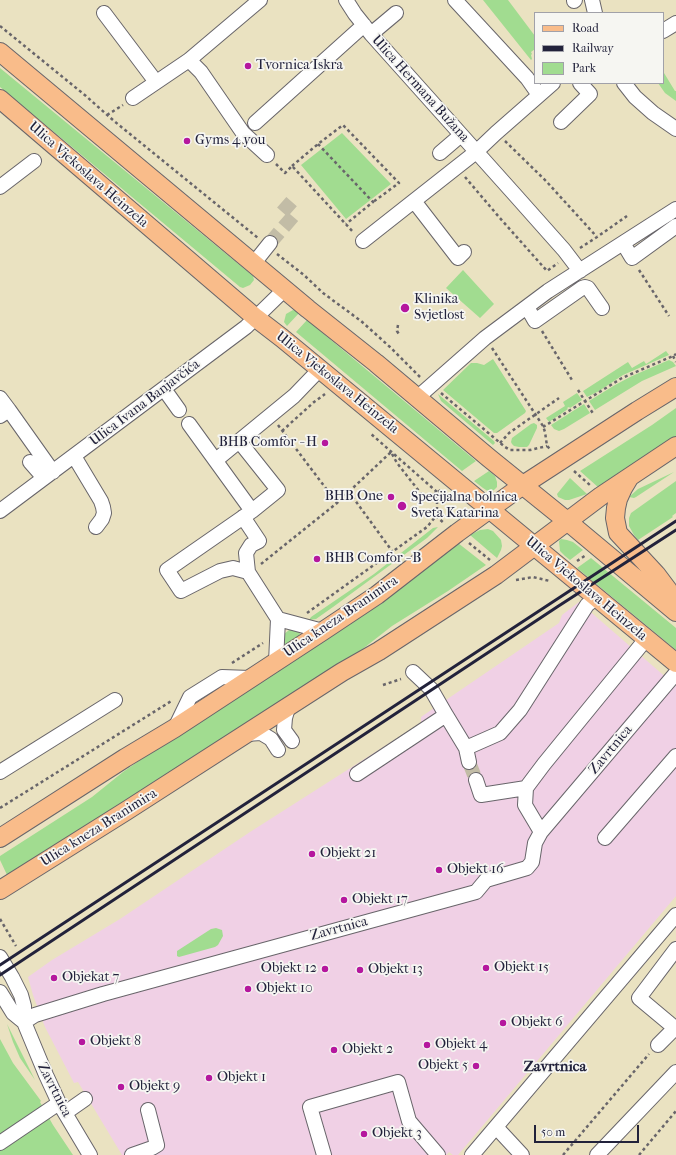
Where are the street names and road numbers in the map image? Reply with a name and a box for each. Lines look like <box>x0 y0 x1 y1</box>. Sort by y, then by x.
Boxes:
street label: Ulica Hermana Bužana <box>368 32 472 146</box>
street label: Ulica Vjekoslava Heinzela <box>25 118 151 232</box>
street label: Ulica Vjekoslava Heinzela <box>272 328 402 438</box>
street label: Ulica Ivana Banjavčića <box>87 356 203 450</box>
street label: Ulica Vjekoslava Heinzela <box>522 533 650 645</box>
street label: Ulica kneza Branimira <box>281 572 401 662</box>
street label: Zavrtnica <box>586 722 636 778</box>
street label: Ulica kneza Branimira <box>38 785 160 871</box>
street label: Zavrtnica <box>309 913 369 945</box>
street label: Zavrtnica <box>33 1060 75 1120</box>

